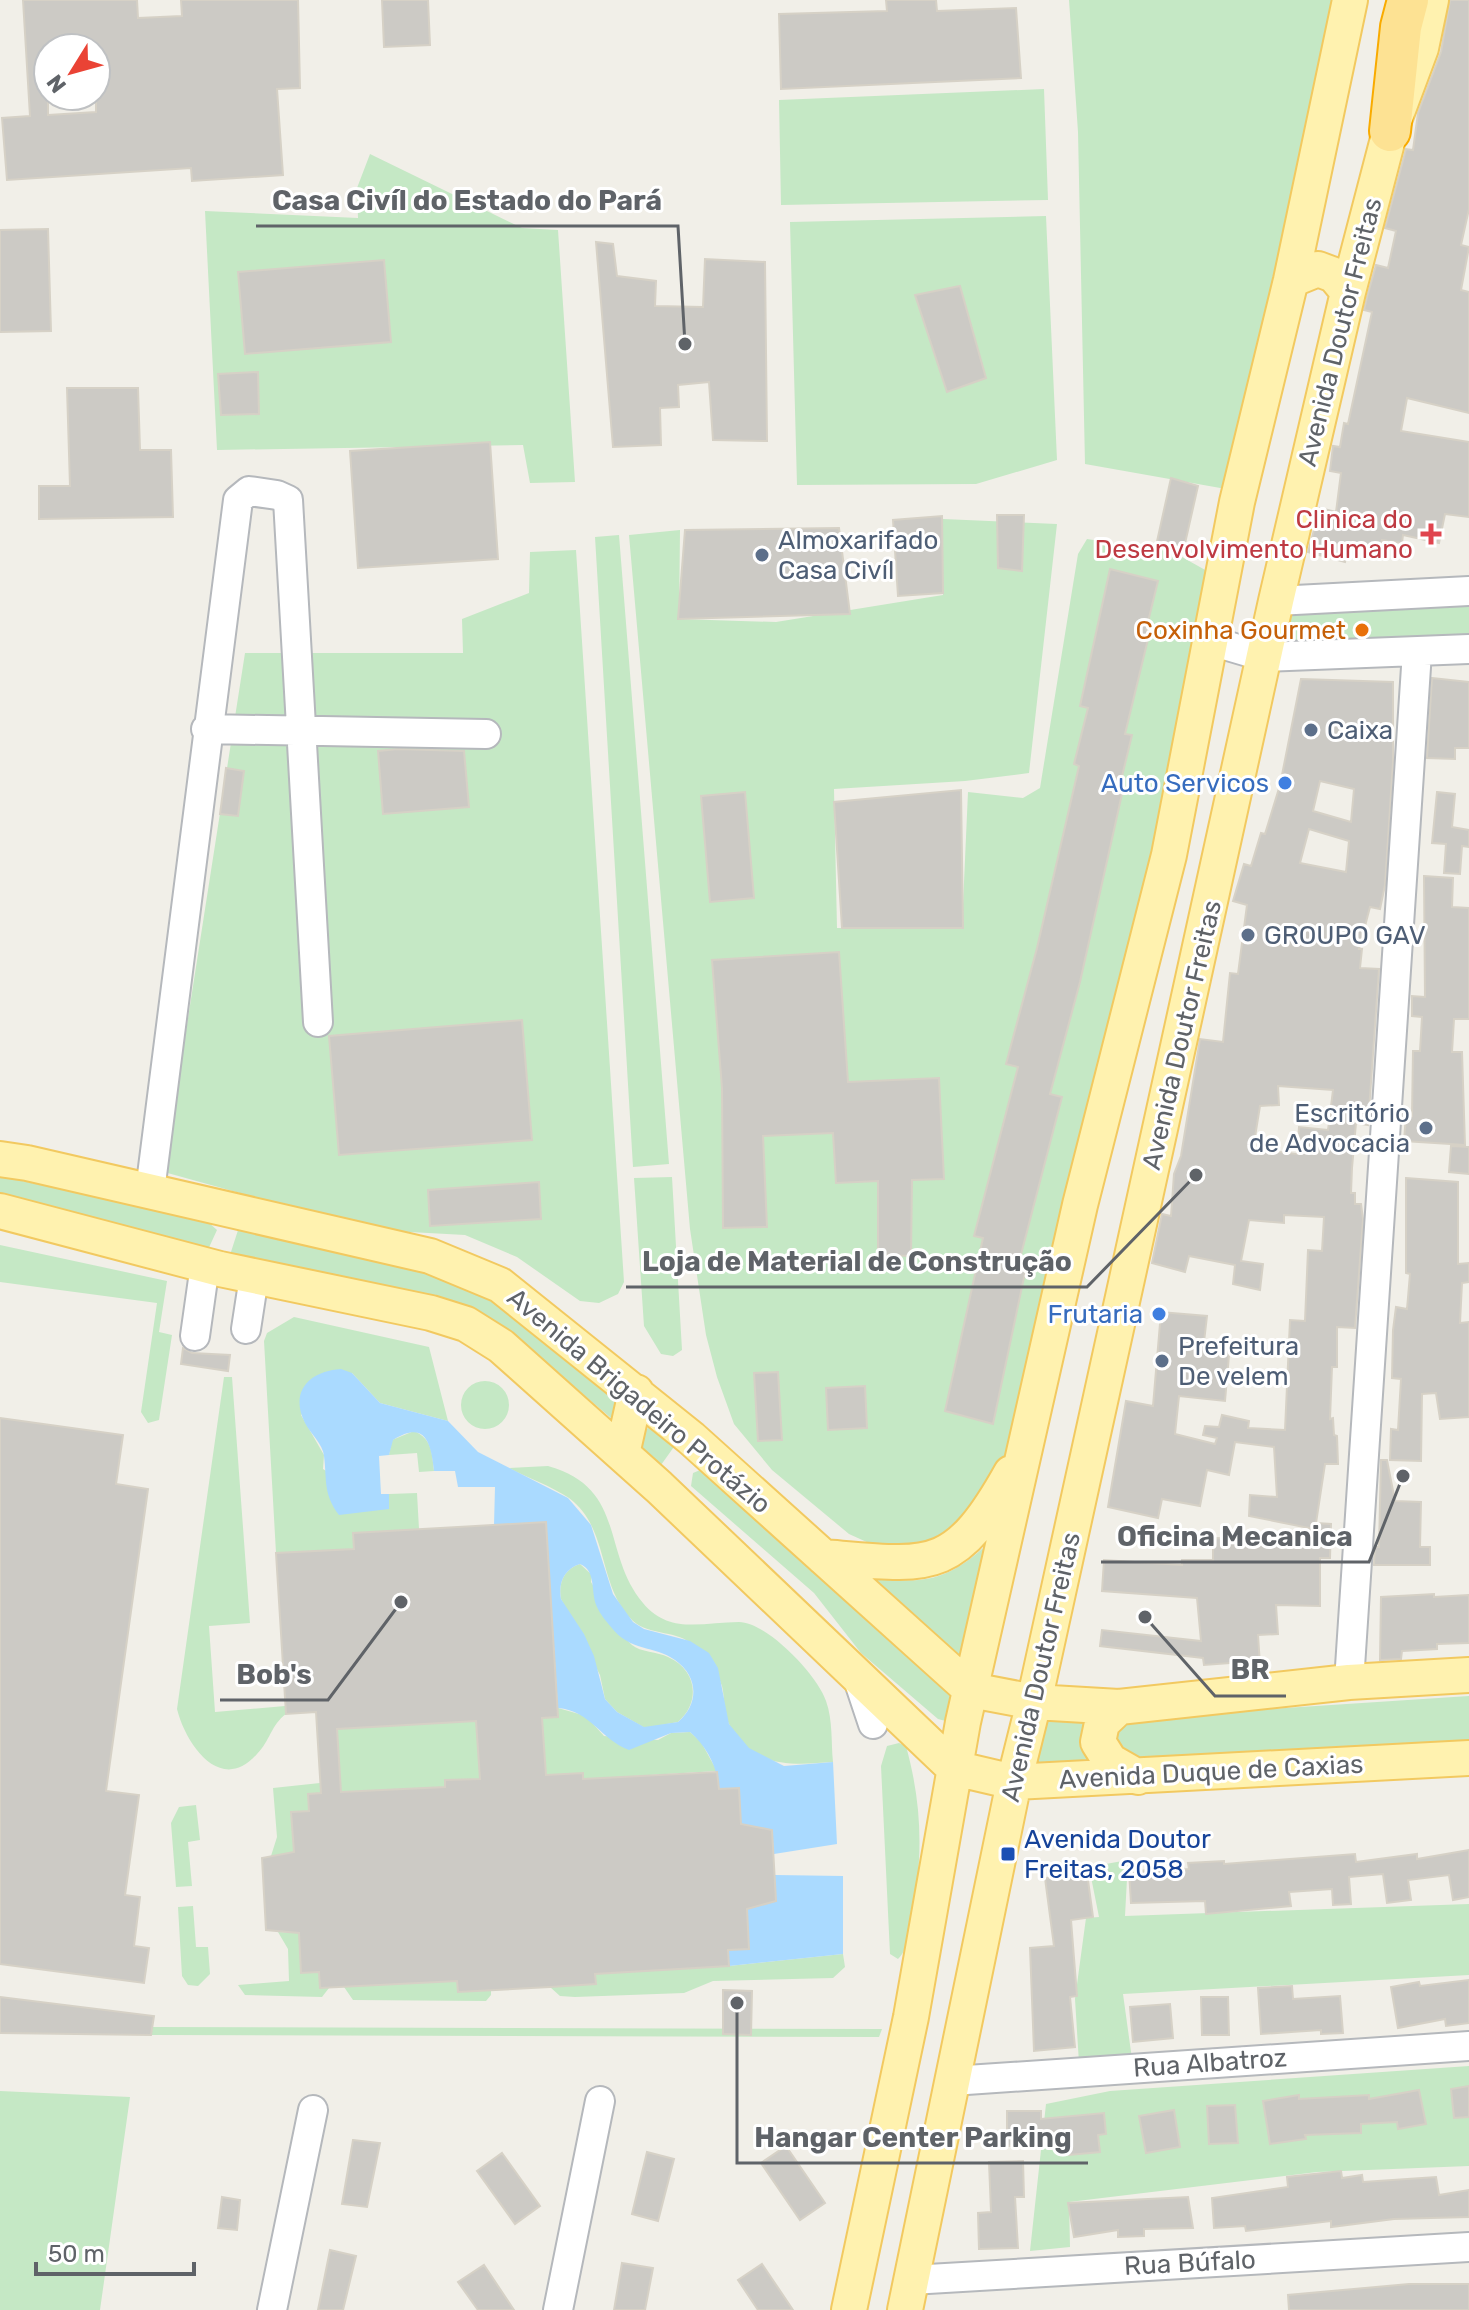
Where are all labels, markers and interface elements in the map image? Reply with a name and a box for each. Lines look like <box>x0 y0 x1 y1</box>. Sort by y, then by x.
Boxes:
north arrow <box>32 32 112 112</box>
text: N <box>41 69 72 98</box>
callout: Casa Civíl do Estado do Pará <box>256 174 678 226</box>
text: Casa Civíl do Estado do Pará <box>272 184 662 217</box>
street label: Avenida Doutor Freitas <box>1292 195 1388 469</box>
place label: Clinica do Desenvolvimento Humano <box>1094 504 1413 565</box>
marker: Clinica do Desenvolvimento Humano <box>1420 523 1442 545</box>
place label: Almoxarifado Casa Civíl <box>778 525 938 586</box>
marker: Almoxarifado Casa Civíl <box>753 546 771 564</box>
place label: Coxinha Gourmet <box>1136 615 1346 646</box>
marker: Coxinha Gourmet <box>1353 621 1371 639</box>
place label: Caixa <box>1327 715 1393 746</box>
marker: Caixa <box>1302 721 1320 739</box>
place label: Auto Servicos <box>1101 768 1269 799</box>
marker: Auto Servicos <box>1276 774 1294 792</box>
street label: Avenida Doutor Freitas <box>1136 897 1228 1173</box>
place label: GROUPO GAV <box>1264 920 1426 951</box>
marker: GROUPO GAV <box>1239 926 1257 944</box>
place label: Escritório de Advocacia <box>1249 1098 1410 1159</box>
marker: Escritório de Advocacia <box>1417 1119 1435 1137</box>
callout: Loja de Material de Construção <box>626 1235 1087 1287</box>
text: Loja de Material de Construção <box>642 1245 1072 1278</box>
street label: Avenida Brigadeiro Protázio <box>501 1282 777 1520</box>
place label: Frutaria <box>1048 1299 1143 1330</box>
marker: Frutaria <box>1150 1305 1168 1323</box>
place label: Prefeitura De velem <box>1178 1331 1299 1392</box>
marker: Prefeitura De velem <box>1153 1352 1171 1370</box>
callout: Oficina Mecanica <box>1101 1510 1369 1562</box>
text: Oficina Mecanica <box>1117 1520 1353 1553</box>
street label: Avenida Doutor Freitas <box>995 1529 1087 1805</box>
callout: BR <box>1215 1644 1286 1696</box>
callout: Bob's <box>220 1648 328 1700</box>
text: BR <box>1230 1653 1270 1686</box>
text: Bob's <box>236 1658 312 1691</box>
street label: Avenida Duque de Caxias <box>1058 1749 1364 1795</box>
place label: Avenida Doutor Freitas, 2058 <box>1024 1824 1211 1885</box>
marker: Avenida Doutor Freitas, 2058 <box>999 1845 1017 1863</box>
street label: Rua Albatroz <box>1132 2042 1288 2084</box>
callout: Hangar Center Parking <box>737 2111 1088 2163</box>
text: Hangar Center Parking <box>754 2121 1072 2154</box>
scale bar <box>36 2226 194 2276</box>
text: 50 m <box>48 2240 105 2268</box>
street label: Rua Búfalo <box>1123 2244 1257 2282</box>

